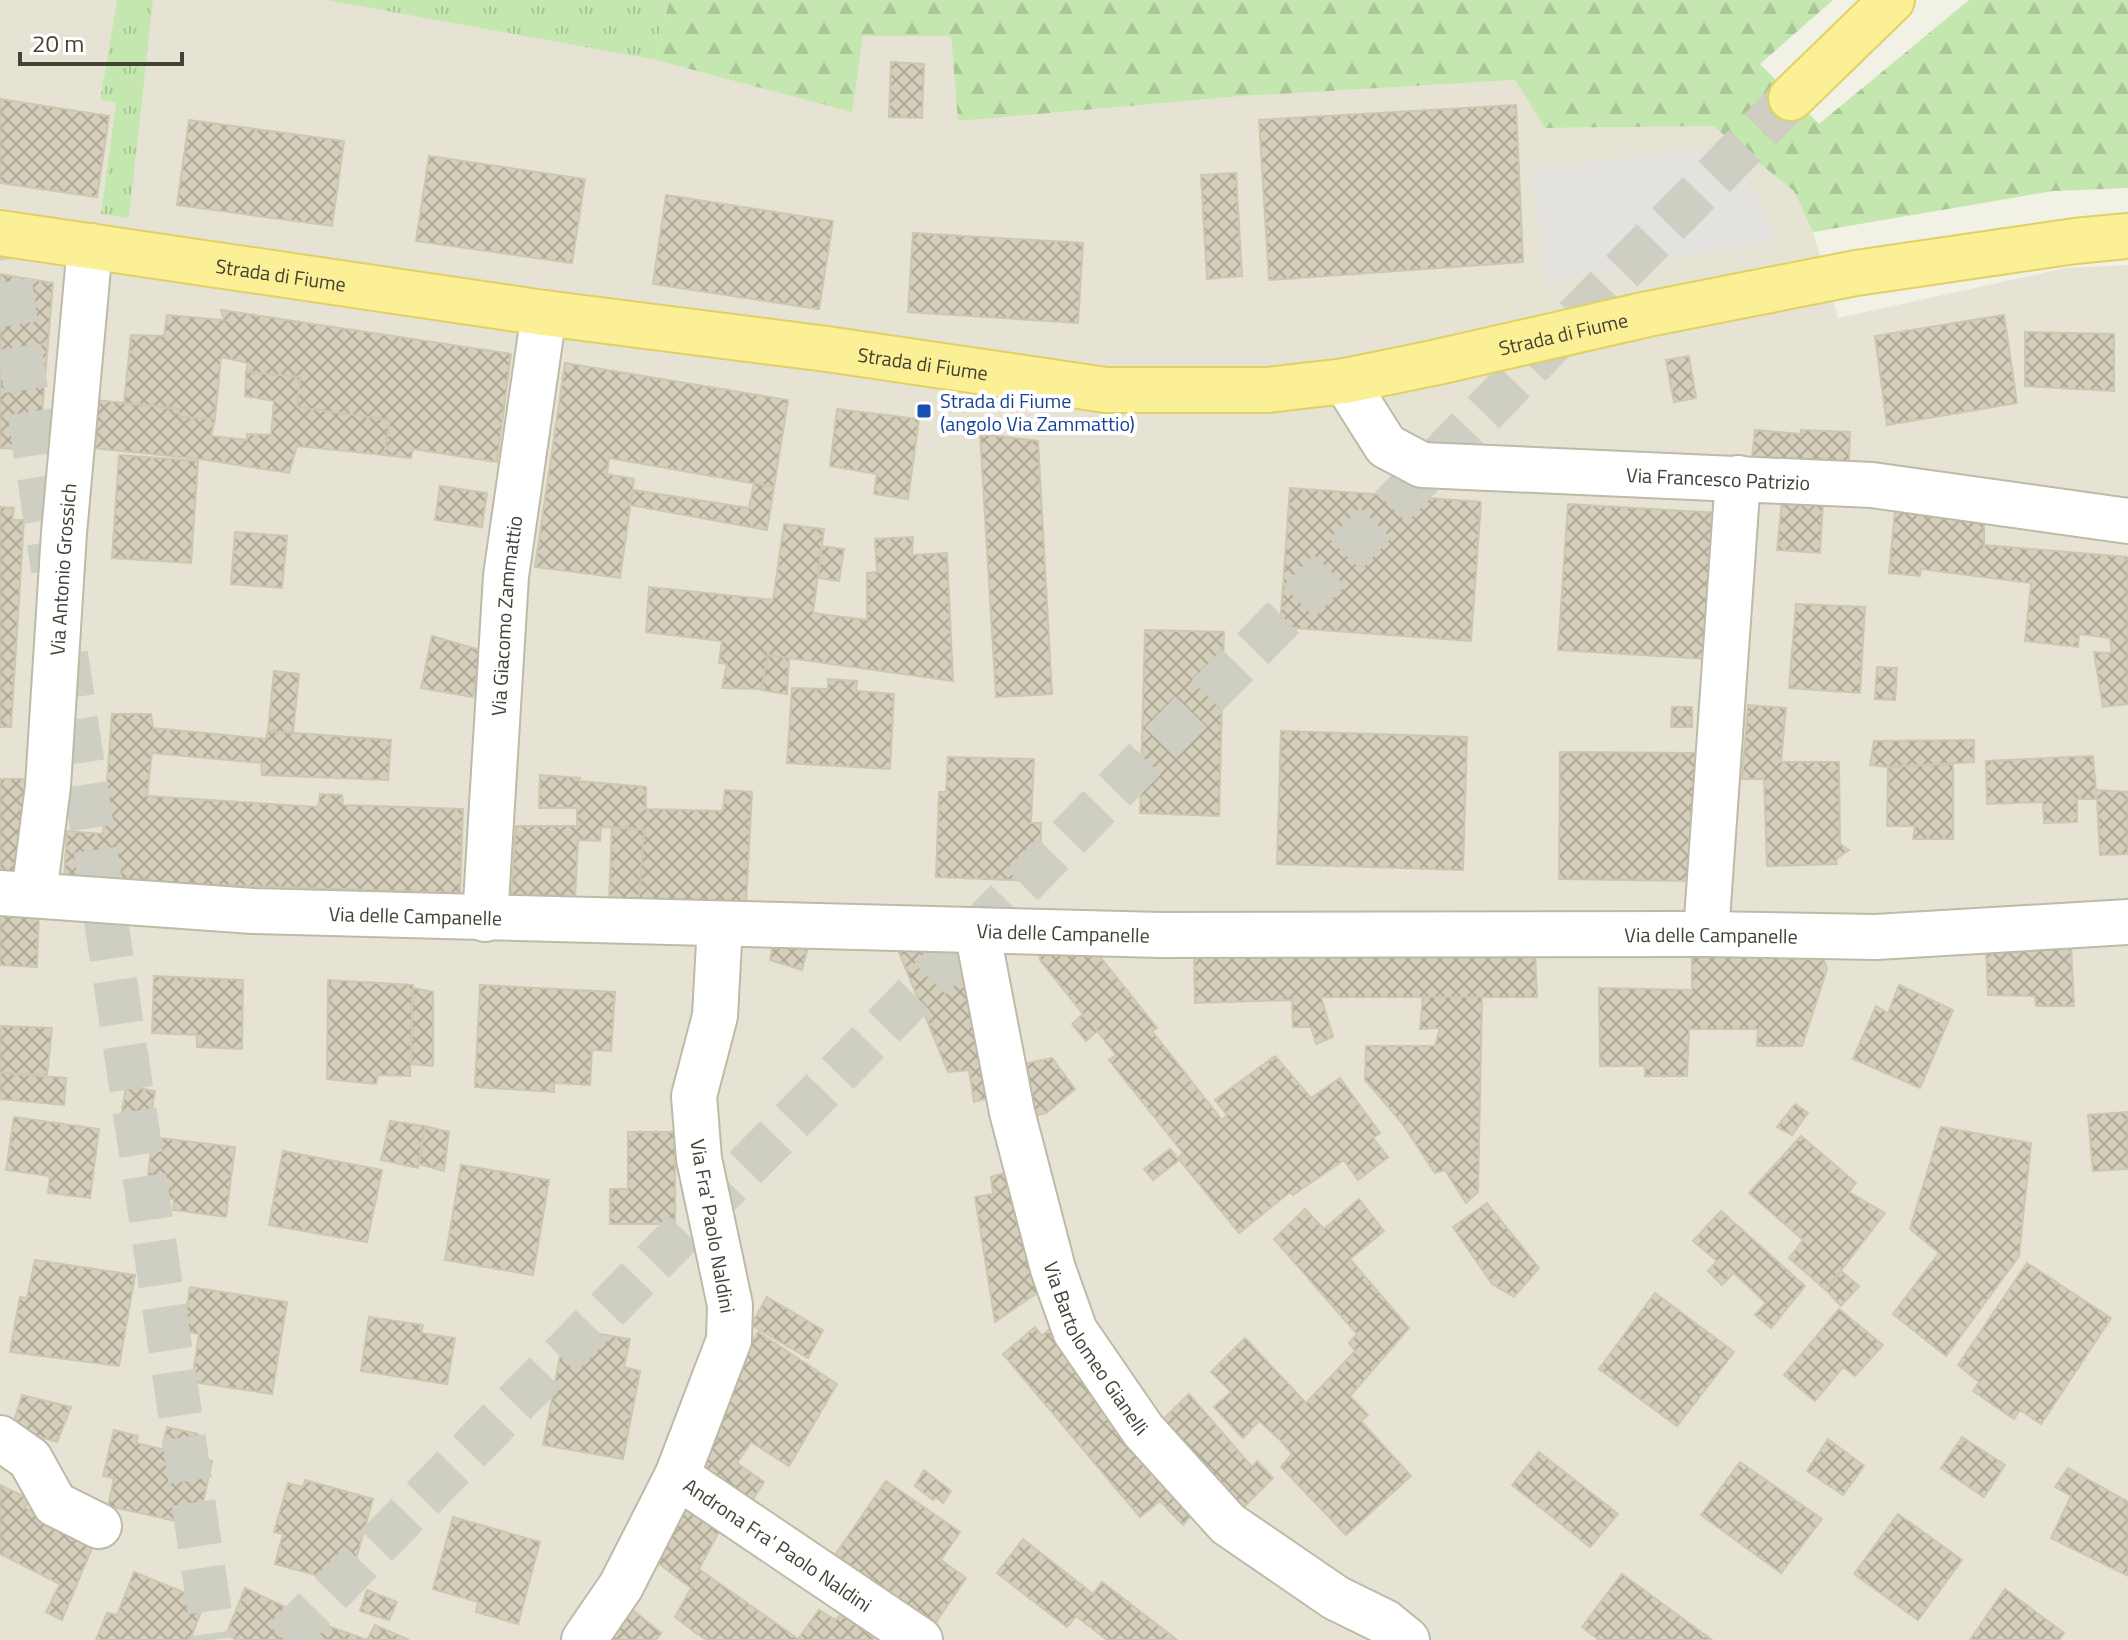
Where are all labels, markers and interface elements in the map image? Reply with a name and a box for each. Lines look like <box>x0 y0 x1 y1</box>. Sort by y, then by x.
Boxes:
scale bar <box>20 16 182 66</box>
text: 20 m <box>32 25 84 61</box>
street label: Strada di Fiume <box>214 249 348 299</box>
street label: Strada di Fiume <box>1496 304 1631 363</box>
street label: Strada di Fiume <box>856 338 990 388</box>
place label: Strada di Fiume (angolo Via Zammattio) <box>940 385 1135 439</box>
marker: Strada di Fiume (angolo Via Zammattio) <box>915 402 933 420</box>
street label: Via Francesco Patrizio <box>1626 459 1811 498</box>
street label: Via Antonio Grossich <box>41 482 84 657</box>
street label: Via Giacomo Zammattio <box>482 513 530 717</box>
street label: Via delle Campanelle <box>328 898 502 933</box>
street label: Via delle Campanelle <box>976 915 1150 950</box>
street label: Via delle Campanelle <box>1624 918 1798 951</box>
street label: Via Fra' Paolo Naldini <box>682 1137 744 1315</box>
street label: Via Bartolomeo Gianelli <box>1036 1258 1156 1442</box>
street label: Androna Fra' Paolo Naldini <box>678 1469 879 1619</box>

